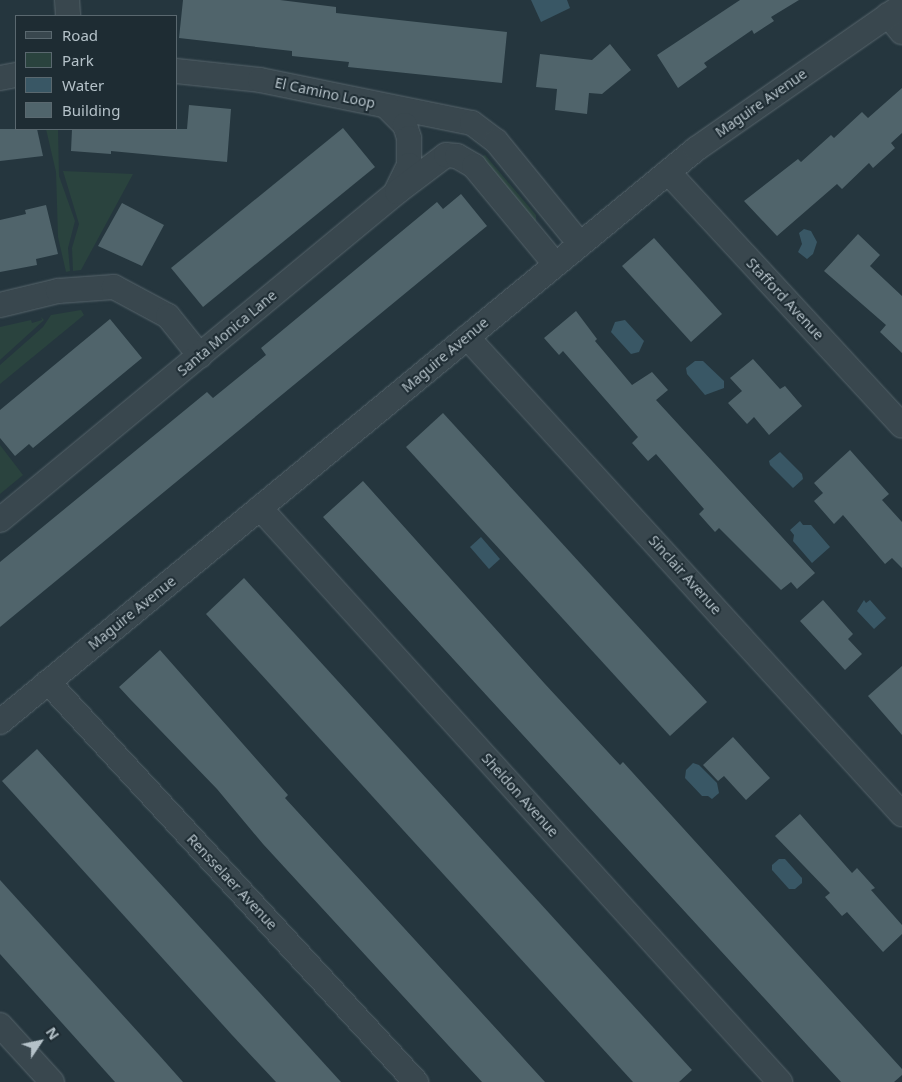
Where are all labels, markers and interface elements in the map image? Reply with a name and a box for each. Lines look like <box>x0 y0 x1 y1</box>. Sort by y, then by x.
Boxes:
legend <box>15 15 178 130</box>
text: Road <box>62 25 98 45</box>
text: Park <box>62 50 94 70</box>
street label: Maguire Avenue <box>712 65 810 141</box>
street label: El Camino Loop <box>273 74 377 112</box>
text: Water <box>62 75 104 95</box>
text: Building <box>62 100 120 120</box>
street label: Stafford Avenue <box>743 255 827 343</box>
street label: Santa Monica Lane <box>174 287 280 379</box>
street label: Maguire Avenue <box>398 314 492 396</box>
street label: Sinclair Avenue <box>645 532 725 618</box>
street label: Maguire Avenue <box>85 573 179 653</box>
street label: Sheldon Avenue <box>478 750 562 840</box>
street label: Rensselaer Avenue <box>183 831 281 933</box>
north arrow <box>15 1017 65 1067</box>
text: N <box>42 1023 64 1043</box>

